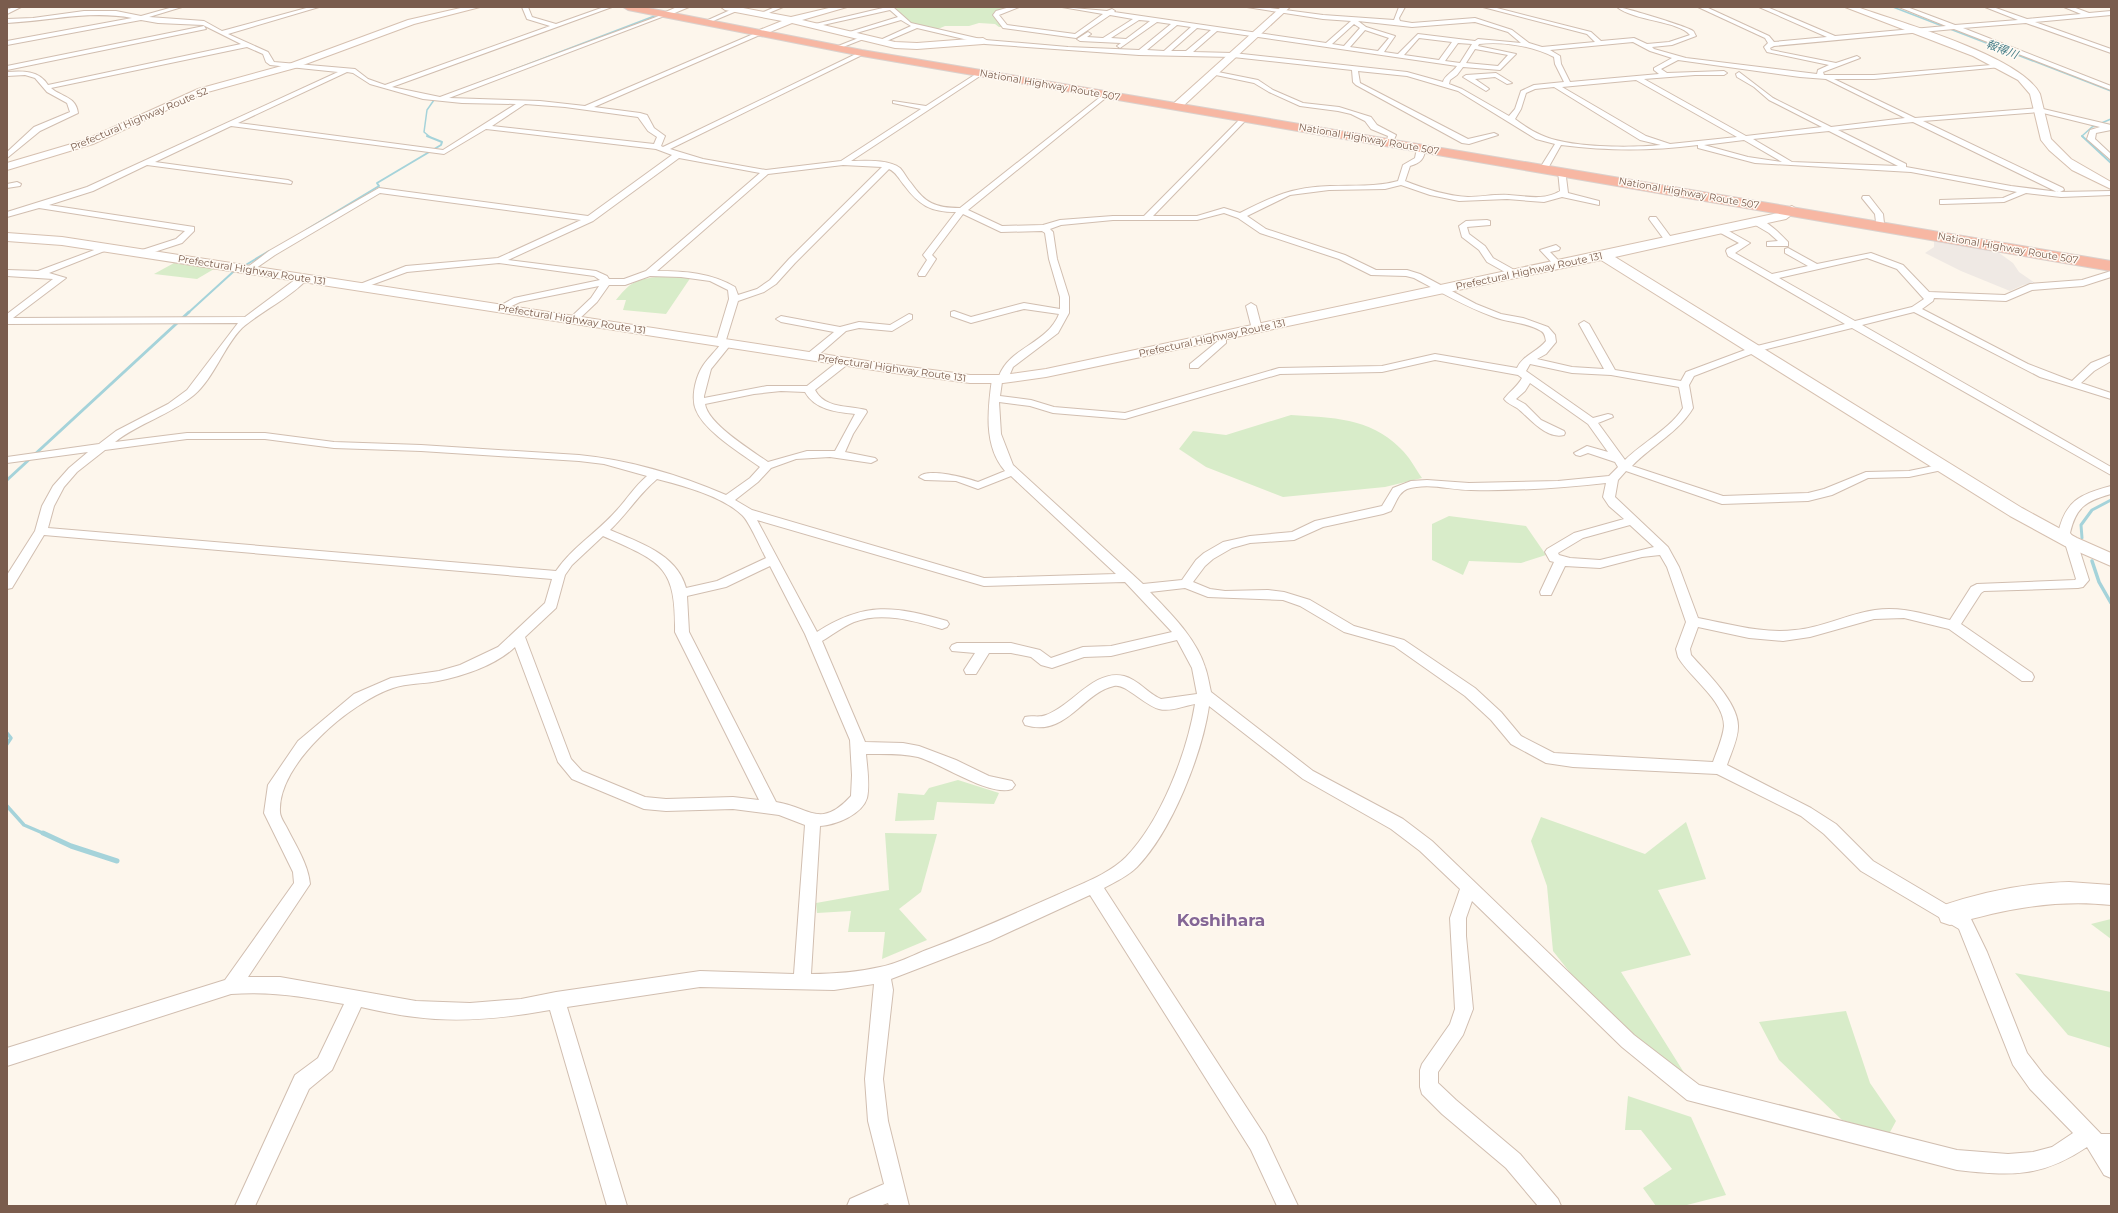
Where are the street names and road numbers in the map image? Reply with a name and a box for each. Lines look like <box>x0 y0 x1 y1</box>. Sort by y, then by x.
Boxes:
street label: National Highway Route 507 <box>979 66 1121 104</box>
street label: Prefectural Highway Route 52 <box>68 84 210 154</box>
street label: National Highway Route 507 <box>1298 120 1440 158</box>
street label: National Highway Route 507 <box>1618 174 1760 212</box>
street label: National Highway Route 507 <box>1937 229 2079 267</box>
street label: Prefectural Highway Route 131 <box>1454 249 1604 293</box>
street label: Prefectural Highway Route 131 <box>177 252 327 288</box>
street label: Prefectural Highway Route 131 <box>497 301 647 337</box>
street label: Prefectural Highway Route 131 <box>1137 316 1287 360</box>
street label: Prefectural Highway Route 131 <box>817 351 967 385</box>

